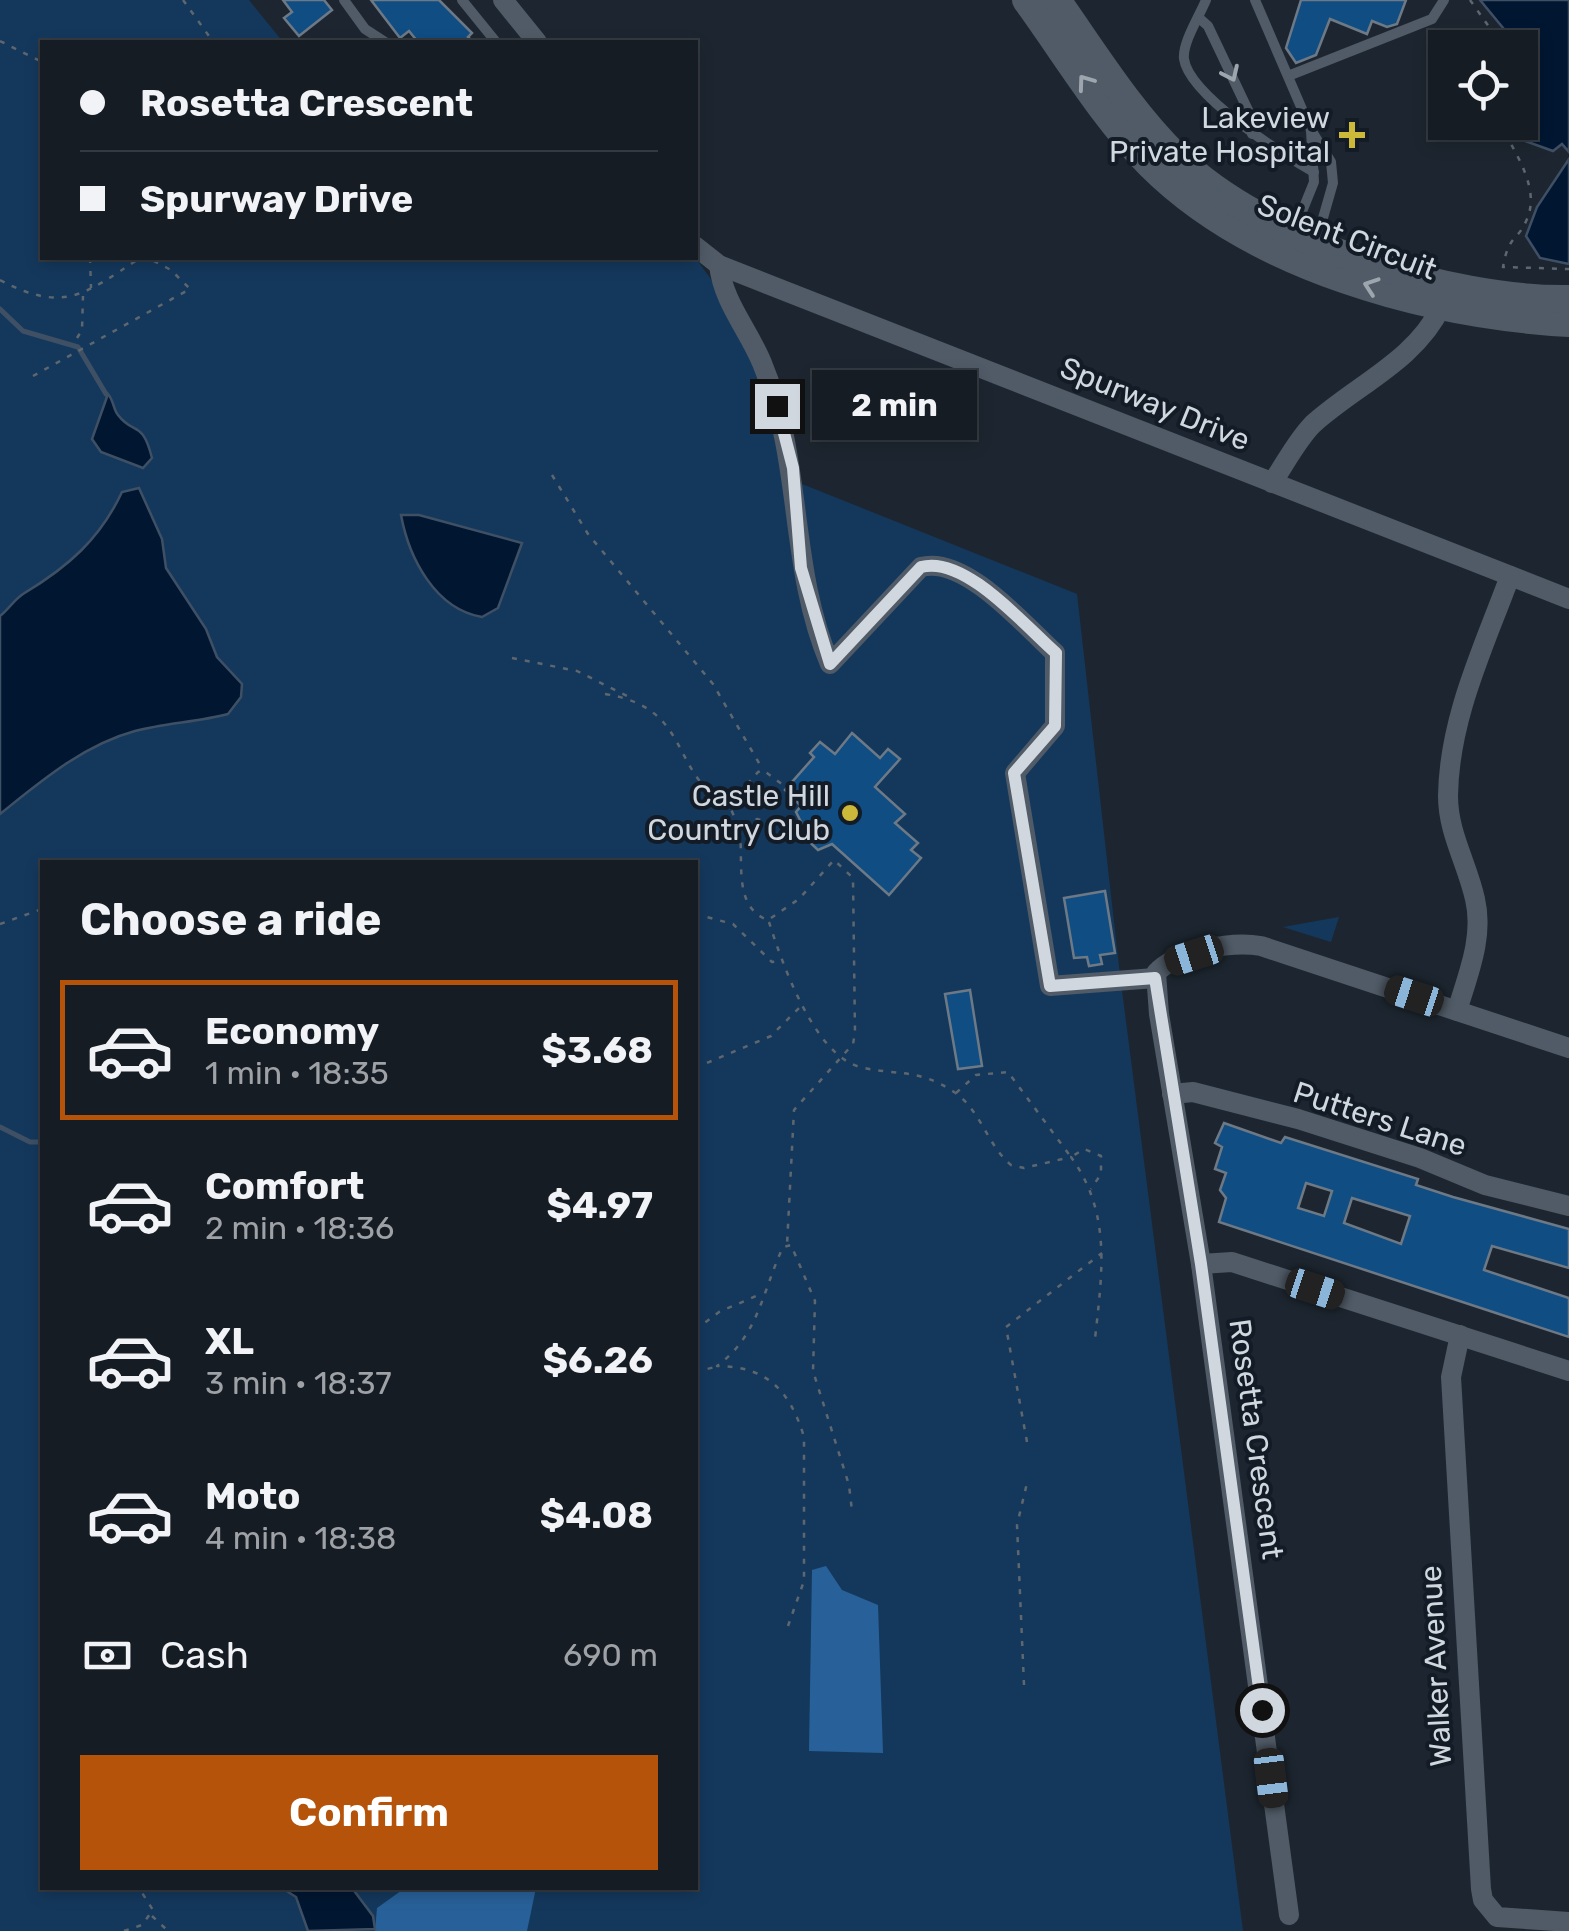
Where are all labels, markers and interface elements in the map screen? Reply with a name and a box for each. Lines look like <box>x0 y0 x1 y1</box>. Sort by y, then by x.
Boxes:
map controls <box>1428 30 1538 140</box>
button: locate <box>1428 30 1538 140</box>
one-way arrow <box>1219 64 1239 82</box>
one-way arrow <box>1079 75 1097 93</box>
text: Rosetta Crescent <box>140 80 473 126</box>
place label: Lakeview Private Hospital <box>1109 100 1330 170</box>
marker: Lakeview Private Hospital <box>1339 122 1365 148</box>
text: Spurway Drive <box>140 176 413 222</box>
street label: Solent Circuit <box>1252 186 1442 288</box>
one-way arrow <box>1363 277 1380 298</box>
street label: Spurway Drive <box>1055 350 1255 458</box>
callout: 2 min <box>812 371 977 441</box>
route end <box>755 384 800 429</box>
text: 2 min <box>851 386 938 424</box>
place label: Castle Hill Country Club <box>647 778 830 848</box>
marker: Castle Hill Country Club <box>839 802 861 824</box>
text: Choose a ride <box>80 893 382 946</box>
car <box>1161 931 1227 979</box>
car <box>1381 972 1447 1020</box>
icon: car <box>85 1005 175 1095</box>
text: Economy <box>205 1008 379 1054</box>
text: $3.68 <box>542 1027 653 1073</box>
text: 1 min · 18:35 <box>205 1054 389 1092</box>
street label: Putters Lane <box>1289 1074 1471 1164</box>
icon: car <box>85 1160 175 1250</box>
text: Comfort <box>205 1163 364 1209</box>
text: $4.97 <box>547 1182 653 1228</box>
text: 2 min · 18:36 <box>205 1209 394 1247</box>
car <box>1282 1265 1348 1313</box>
icon: car <box>85 1315 175 1405</box>
street label: Rosetta Crescent <box>1221 1317 1291 1562</box>
text: XL <box>205 1318 254 1364</box>
text: $6.26 <box>543 1337 653 1383</box>
text: 3 min · 18:37 <box>205 1364 392 1402</box>
icon: car <box>85 1470 175 1560</box>
text: Moto <box>205 1473 301 1519</box>
text: $4.08 <box>540 1492 653 1538</box>
text: 4 min · 18:38 <box>205 1519 396 1557</box>
street label: Walker Avenue <box>1413 1565 1459 1767</box>
icon: cash <box>80 1628 135 1683</box>
text: Cash <box>160 1632 249 1678</box>
text: 690 m <box>563 1636 658 1674</box>
route start <box>1240 1688 1285 1733</box>
car <box>1252 1746 1290 1810</box>
button: Confirm <box>80 1755 658 1870</box>

